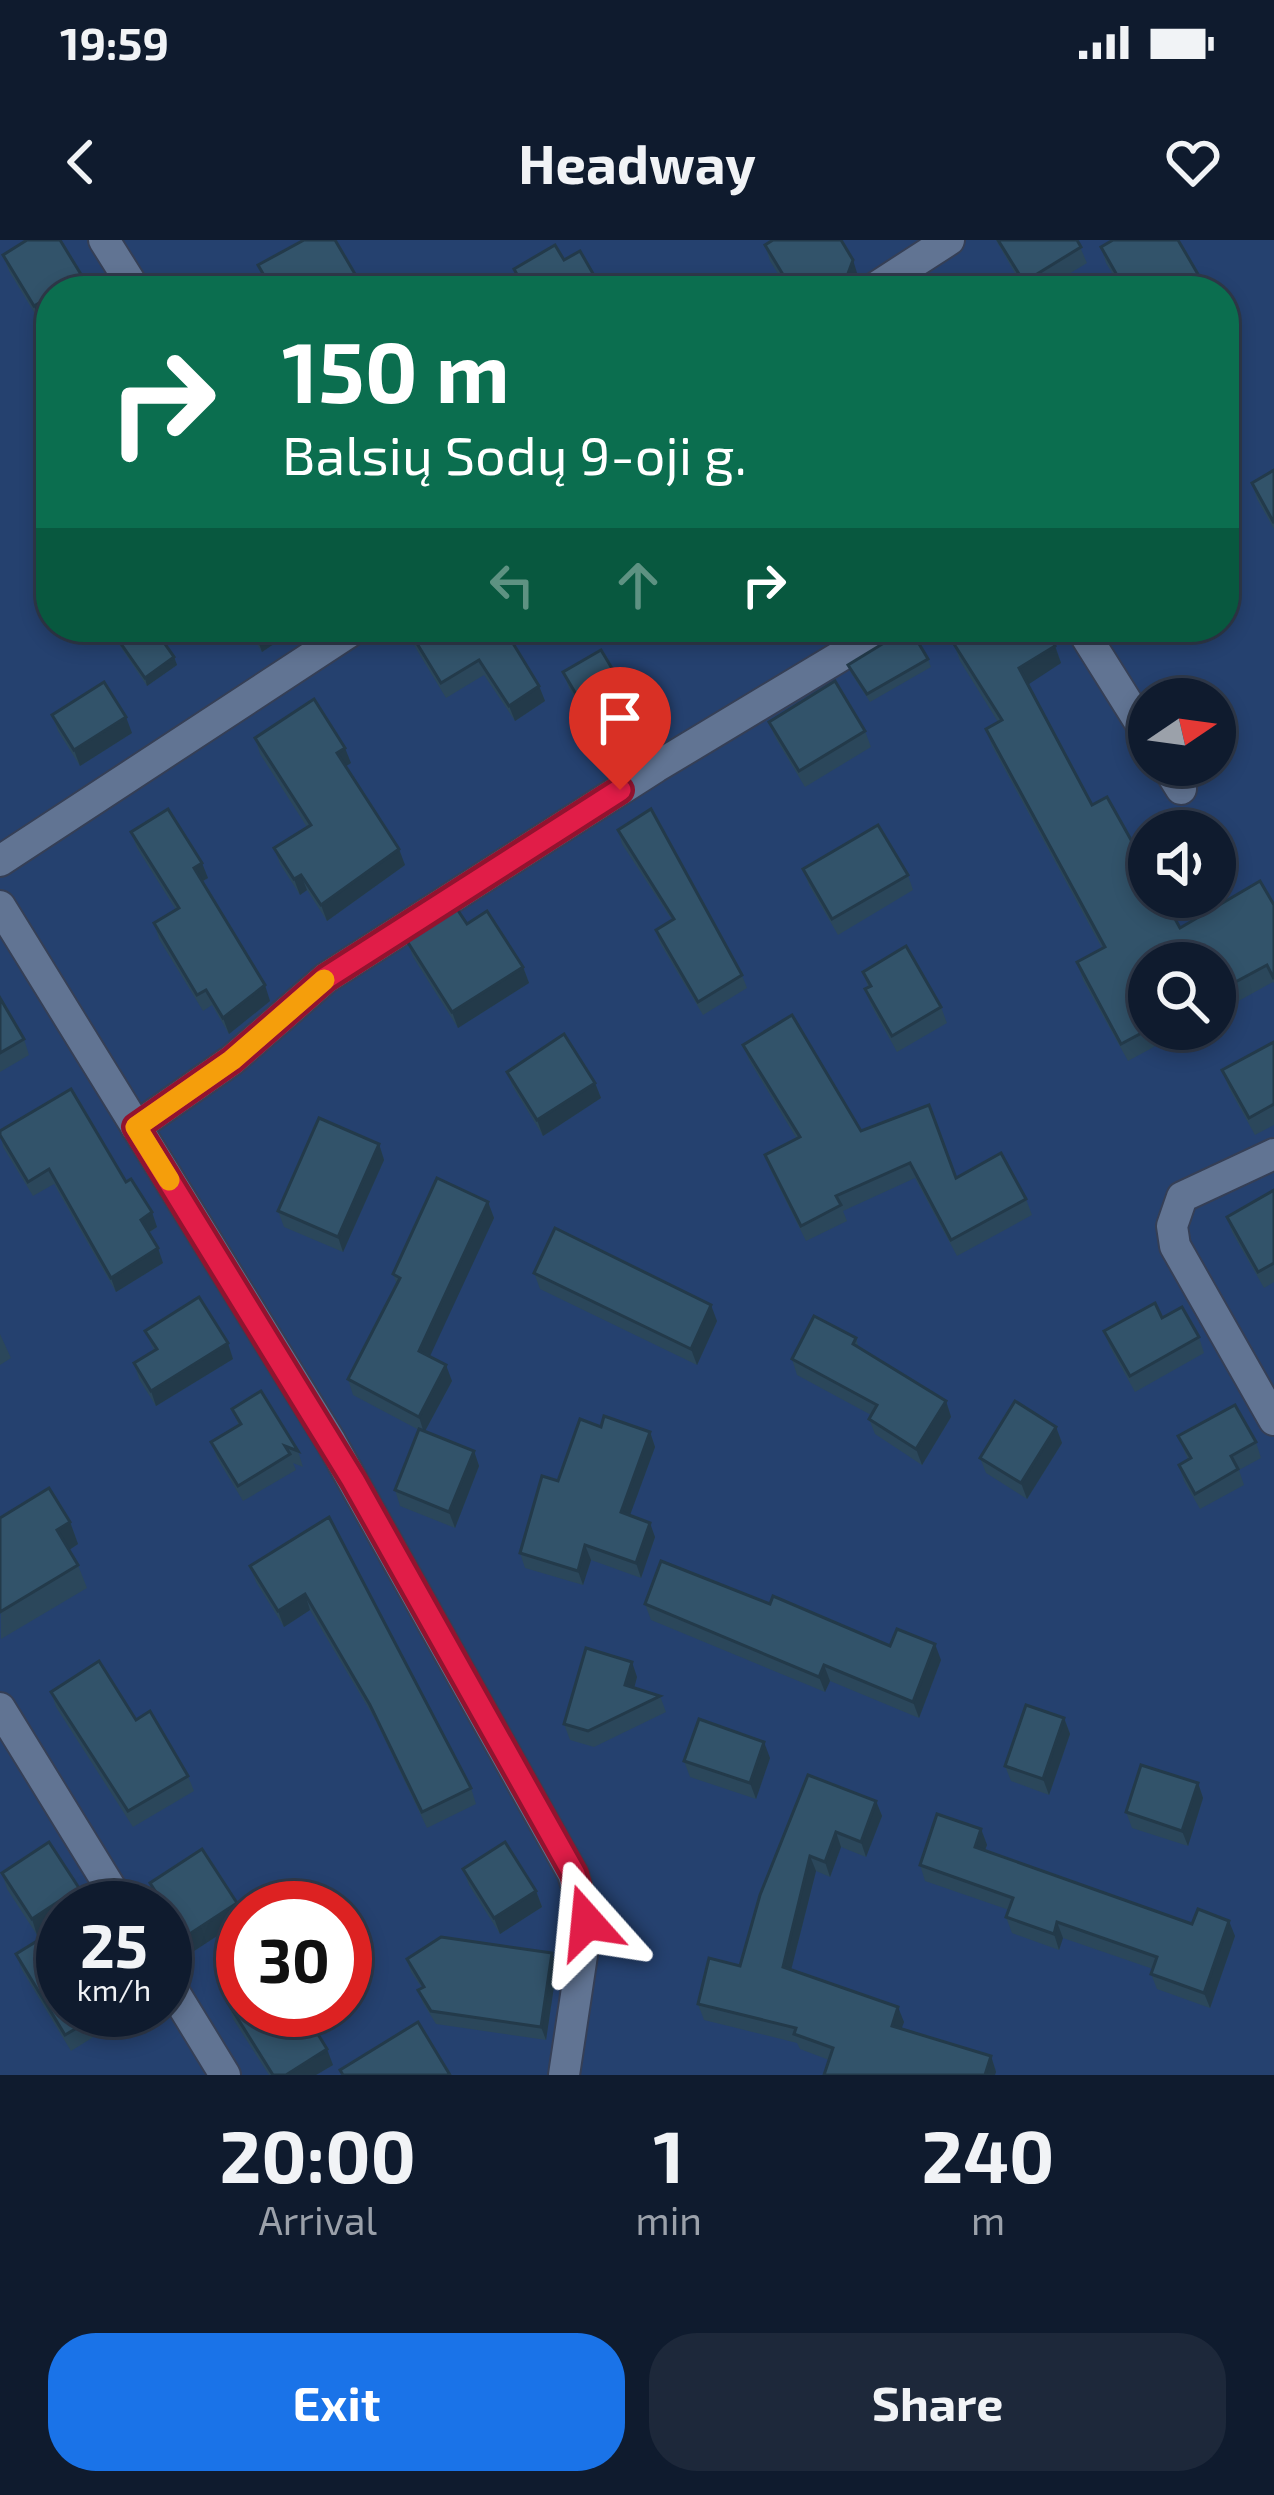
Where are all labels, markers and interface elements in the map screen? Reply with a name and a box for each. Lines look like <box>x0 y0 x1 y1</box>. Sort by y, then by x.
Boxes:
text: 19:59 <box>60 15 169 69</box>
icon: back <box>48 129 114 195</box>
icon: heart <box>1160 129 1226 195</box>
text: Headway <box>518 130 756 195</box>
text: 150 m <box>282 319 510 420</box>
icon: right <box>84 324 240 480</box>
text: Balsių Sodų 9-oji g. <box>282 421 747 486</box>
icon: left <box>479 552 545 618</box>
icon: ahead <box>605 552 671 618</box>
icon: right <box>731 552 797 618</box>
pin <box>569 667 671 790</box>
north arrow <box>1128 678 1236 786</box>
map controls <box>1128 678 1236 1050</box>
icon: arrive <box>587 685 653 751</box>
button: sound <box>1128 810 1236 918</box>
button: search <box>1128 942 1236 1050</box>
position arrow <box>524 1859 650 1985</box>
speed limit sign: 30 <box>216 1881 372 2037</box>
text: 25 <box>80 1908 148 1980</box>
text: km/h <box>77 1971 151 2007</box>
text: 20:00 <box>219 2111 416 2197</box>
text: 1 <box>653 2111 684 2197</box>
text: 240 <box>921 2111 1055 2197</box>
text: Arrival <box>258 2196 377 2243</box>
text: min <box>635 2196 702 2243</box>
text: m <box>971 2196 1005 2243</box>
button: Exit <box>48 2333 625 2471</box>
button: Share <box>649 2333 1226 2471</box>

